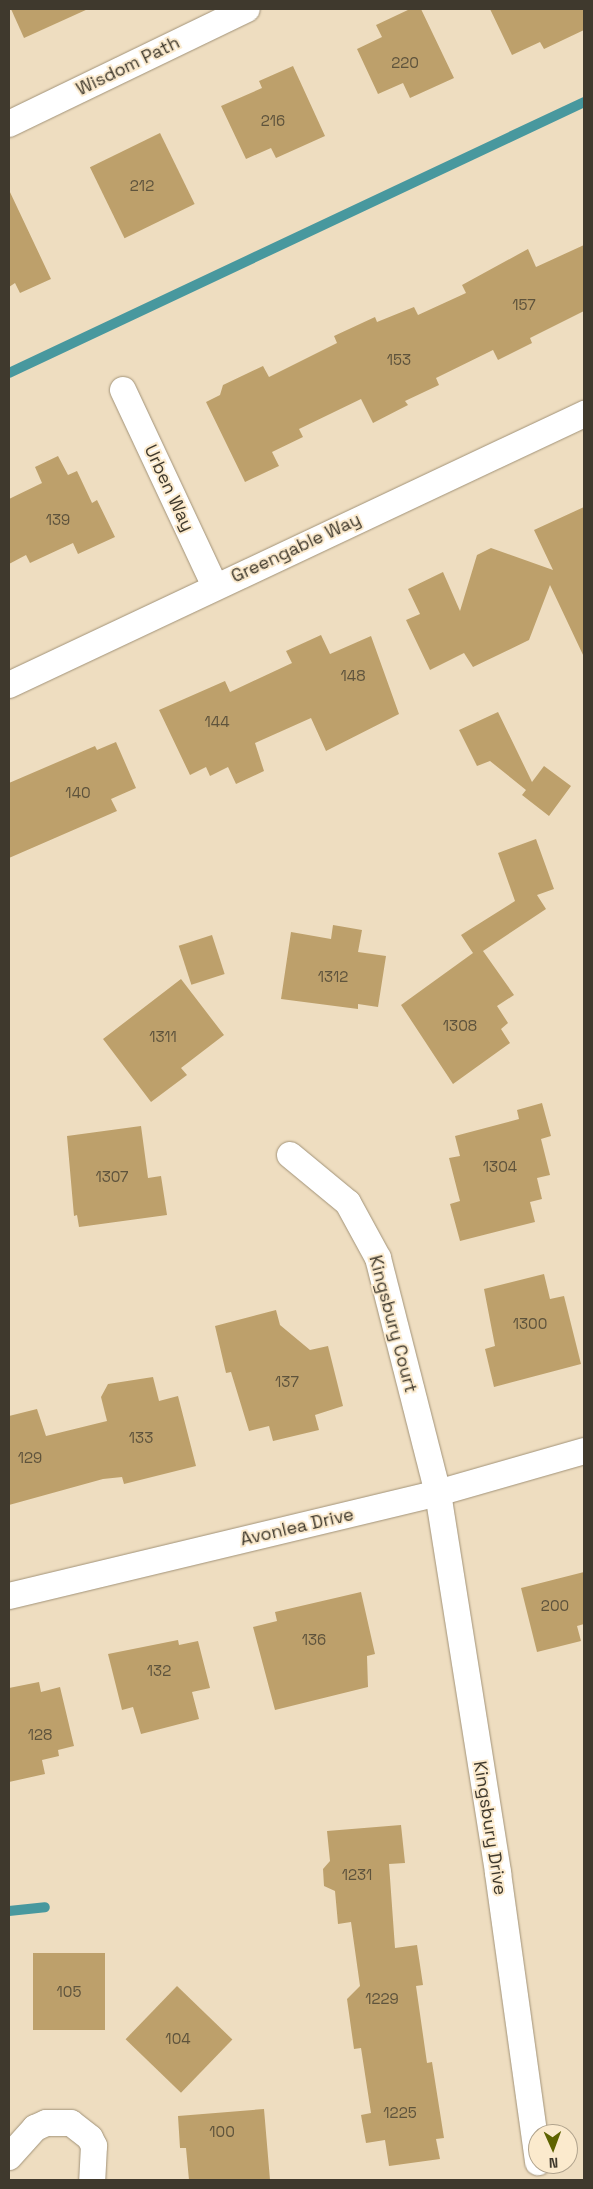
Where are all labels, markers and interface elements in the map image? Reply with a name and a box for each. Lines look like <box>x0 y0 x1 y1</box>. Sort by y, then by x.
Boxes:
street label: Wisdom Path <box>73 32 183 100</box>
house number: 220 <box>391 54 419 72</box>
house number: 216 <box>261 112 285 130</box>
house number: 212 <box>130 177 154 195</box>
house number: 157 <box>512 296 536 314</box>
house number: 153 <box>387 351 411 369</box>
street label: Urben Way <box>139 441 199 535</box>
street label: Greengable Way <box>228 509 364 587</box>
house number: 139 <box>46 511 70 529</box>
house number: 148 <box>341 667 365 685</box>
house number: 144 <box>204 713 230 731</box>
house number: 140 <box>65 784 91 802</box>
house number: 1312 <box>318 968 348 986</box>
house number: 1308 <box>443 1017 477 1035</box>
house number: 1311 <box>149 1028 177 1046</box>
house number: 1304 <box>483 1158 517 1176</box>
house number: 1307 <box>95 1168 129 1186</box>
street label: Kingsbury Court <box>364 1253 422 1395</box>
house number: 1300 <box>513 1315 547 1333</box>
house number: 137 <box>275 1373 299 1391</box>
house number: 133 <box>129 1429 153 1447</box>
house number: 129 <box>18 1449 42 1467</box>
street label: Avonlea Drive <box>238 1503 356 1551</box>
house number: 200 <box>541 1597 569 1615</box>
house number: 136 <box>302 1631 326 1649</box>
house number: 132 <box>147 1662 171 1680</box>
house number: 128 <box>28 1726 52 1744</box>
street label: Kingsbury Drive <box>469 1759 511 1897</box>
house number: 1231 <box>342 1866 372 1884</box>
house number: 105 <box>57 1983 81 2001</box>
house number: 1229 <box>365 1990 399 2008</box>
house number: 104 <box>165 2030 191 2048</box>
house number: 1225 <box>383 2104 417 2122</box>
house number: 100 <box>209 2123 235 2141</box>
north arrow <box>528 2124 578 2174</box>
text: N <box>548 2154 559 2172</box>

